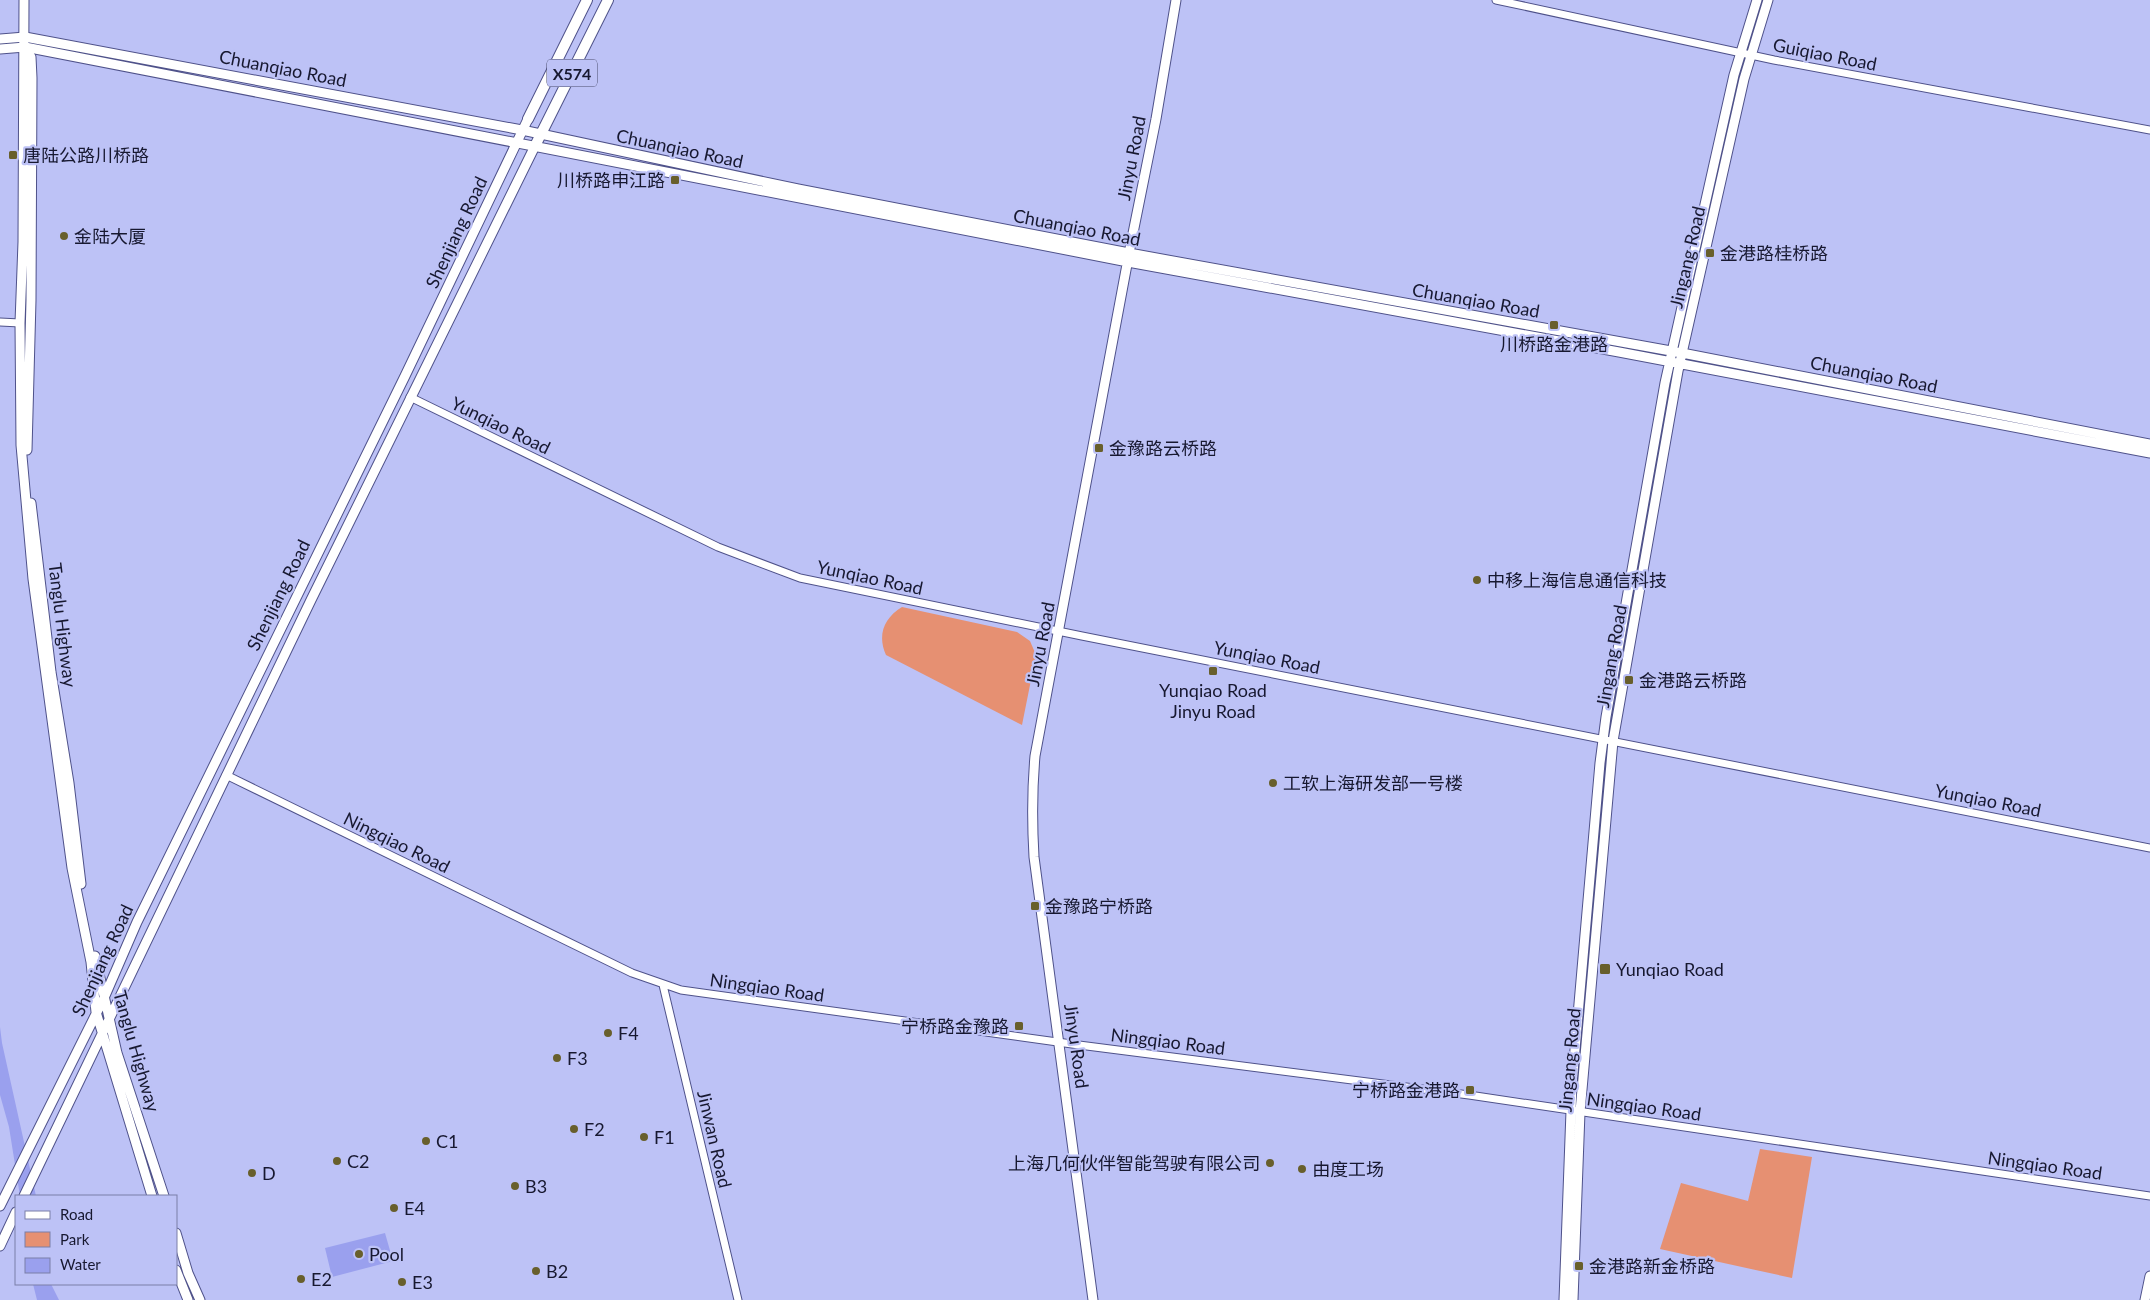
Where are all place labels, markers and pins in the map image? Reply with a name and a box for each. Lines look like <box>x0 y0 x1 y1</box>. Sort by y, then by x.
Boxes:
place label: 唐陆公路川桥路 <box>23 144 149 166</box>
marker: 唐陆公路川桥路 <box>7 149 19 161</box>
place label: 川桥路申江路 <box>557 169 665 191</box>
marker: 川桥路申江路 <box>669 174 681 186</box>
place label: 金陆大厦 <box>74 225 146 247</box>
marker: 金陆大厦 <box>58 230 70 242</box>
place label: 金港路桂桥路 <box>1720 242 1828 264</box>
marker: 金港路桂桥路 <box>1704 247 1716 259</box>
marker: 川桥路金港路 <box>1548 319 1560 331</box>
place label: 川桥路金港路 <box>1500 333 1608 355</box>
place label: 金豫路云桥路 <box>1109 437 1217 459</box>
marker: 金豫路云桥路 <box>1093 442 1105 454</box>
place label: 中移上海信息通信科技 <box>1487 569 1667 591</box>
marker: 中移上海信息通信科技 <box>1471 574 1483 586</box>
marker: Yunqiao Road Jinyu Road <box>1207 665 1219 677</box>
place label: 金港路云桥路 <box>1639 669 1747 691</box>
marker: 金港路云桥路 <box>1623 674 1635 686</box>
place label: Yunqiao Road Jinyu Road <box>1159 679 1267 722</box>
place label: 工软上海研发部一号楼 <box>1283 772 1463 794</box>
marker: 工软上海研发部一号楼 <box>1267 777 1279 789</box>
place label: 金豫路宁桥路 <box>1045 895 1153 917</box>
marker: 金豫路宁桥路 <box>1029 900 1041 912</box>
place label: Yunqiao Road <box>1616 958 1724 980</box>
marker: Yunqiao Road <box>1598 962 1612 976</box>
place label: 宁桥路金豫路 <box>901 1015 1009 1037</box>
marker: 宁桥路金豫路 <box>1013 1020 1025 1032</box>
place label: F4 <box>618 1022 639 1044</box>
marker: F4 <box>602 1027 614 1039</box>
place label: F3 <box>567 1047 588 1069</box>
marker: F3 <box>551 1052 563 1064</box>
place label: 宁桥路金港路 <box>1352 1079 1460 1101</box>
marker: 宁桥路金港路 <box>1464 1084 1476 1096</box>
place label: F2 <box>584 1118 605 1140</box>
marker: F2 <box>568 1123 580 1135</box>
place label: F1 <box>654 1126 675 1148</box>
place label: C1 <box>436 1130 458 1152</box>
marker: F1 <box>638 1131 650 1143</box>
marker: C1 <box>420 1135 432 1147</box>
place label: C2 <box>347 1150 369 1172</box>
place label: 上海几何伙伴智能驾驶有限公司 <box>1008 1152 1260 1174</box>
marker: C2 <box>331 1155 343 1167</box>
marker: 上海几何伙伴智能驾驶有限公司 <box>1264 1157 1276 1169</box>
place label: 由度工场 <box>1312 1158 1384 1180</box>
place label: D <box>262 1162 276 1184</box>
marker: 由度工场 <box>1296 1163 1308 1175</box>
marker: D <box>246 1167 258 1179</box>
place label: B3 <box>525 1175 547 1197</box>
marker: B3 <box>509 1180 521 1192</box>
place label: E4 <box>404 1197 425 1219</box>
marker: E4 <box>388 1202 400 1214</box>
place label: Pool <box>369 1243 404 1265</box>
marker: Pool <box>353 1248 365 1260</box>
place label: 金港路新金桥路 <box>1589 1255 1715 1277</box>
place label: B2 <box>546 1260 568 1282</box>
marker: 金港路新金桥路 <box>1573 1260 1585 1272</box>
marker: B2 <box>530 1265 542 1277</box>
place label: E2 <box>311 1268 332 1290</box>
place label: E3 <box>412 1271 433 1293</box>
marker: E2 <box>295 1273 307 1285</box>
marker: E3 <box>396 1276 408 1288</box>

